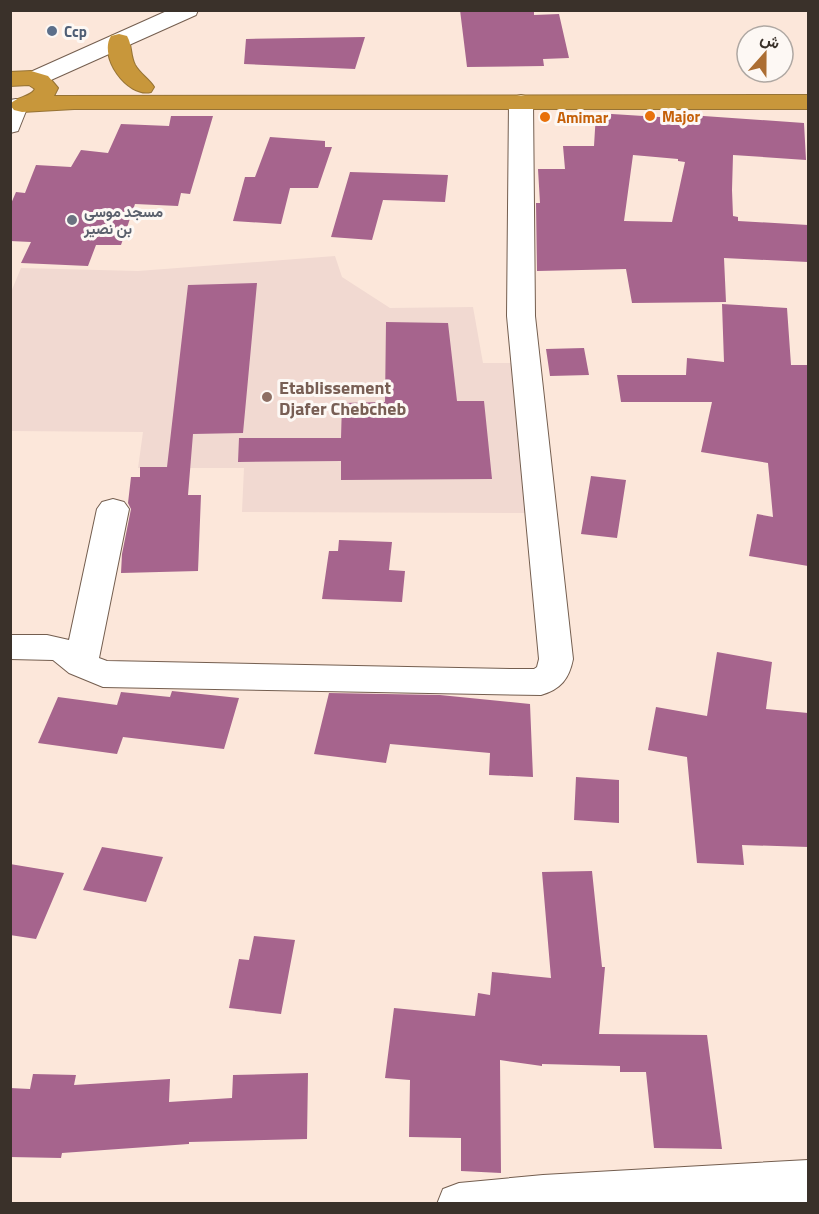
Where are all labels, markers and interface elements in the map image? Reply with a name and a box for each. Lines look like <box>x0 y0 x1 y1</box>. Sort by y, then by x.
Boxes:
place label: Ccp <box>64 20 87 43</box>
marker: Ccp <box>45 24 59 38</box>
north arrow <box>735 24 795 84</box>
text: ش <box>757 25 784 55</box>
place label: Major <box>662 105 700 128</box>
place label: Amimar <box>557 106 609 129</box>
marker: Major <box>643 109 657 123</box>
marker: Amimar <box>538 110 552 124</box>
place label: مسجد موسى بن نصير <box>83 200 163 240</box>
marker: مسجد موسى بن نصير <box>65 213 79 227</box>
place label: Etablissement Djafer Chebcheb <box>279 374 406 422</box>
marker: Etablissement Djafer Chebcheb <box>260 390 274 404</box>

